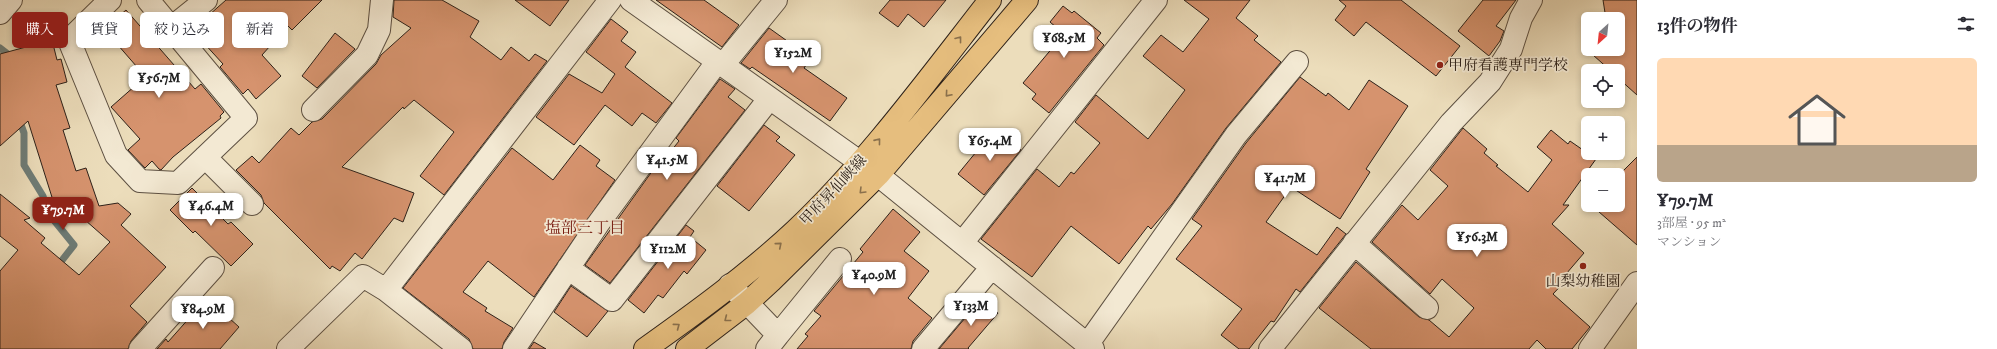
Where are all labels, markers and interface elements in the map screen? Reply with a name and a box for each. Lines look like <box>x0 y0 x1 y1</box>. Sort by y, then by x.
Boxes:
chip: 購入 <box>12 12 68 48</box>
chip: 賃貸 <box>76 12 132 48</box>
chip: 絞り込み <box>140 12 224 48</box>
chip: 新着 <box>232 12 288 48</box>
north arrow <box>1581 12 1625 56</box>
map controls <box>1581 12 1625 212</box>
icon: filters <box>1955 13 1977 35</box>
text: 13件の物件 <box>1657 15 1738 37</box>
pin: ¥68.5M <box>1031 25 1097 59</box>
text: ¥68.5M <box>1042 30 1086 46</box>
one-way arrow <box>954 37 961 44</box>
pin: ¥152M <box>765 40 821 74</box>
text: ¥152M <box>774 45 812 61</box>
place label: 甲府看護専門学校 <box>1448 56 1568 75</box>
marker: 甲府看護専門学校 <box>1435 60 1445 70</box>
button: locate <box>1581 64 1625 108</box>
pin: ¥56.7M <box>126 65 192 99</box>
text: ¥56.7M <box>138 70 181 86</box>
icon: home <box>1781 84 1853 156</box>
one-way arrow <box>945 89 952 96</box>
button: + <box>1581 116 1625 160</box>
pin: ¥65.4M <box>957 128 1023 162</box>
text: ¥65.4M <box>968 133 1012 149</box>
one-way arrow <box>873 138 880 145</box>
pin: ¥41.5M <box>634 147 700 181</box>
street label: 甲府昇仙峡線 <box>796 151 871 230</box>
text: ¥41.5M <box>646 152 688 168</box>
pin: ¥41.7M <box>1252 165 1318 199</box>
button: − <box>1581 168 1625 212</box>
text: ¥41.7M <box>1264 170 1306 186</box>
one-way arrow <box>859 186 867 194</box>
text: ¥79.7M <box>1657 190 1713 212</box>
pin: ¥46.4M <box>178 193 244 227</box>
pin: ¥79.7M <box>30 197 96 231</box>
text: ¥46.4M <box>188 198 234 214</box>
text: ¥79.7M <box>41 202 85 218</box>
text: 3部屋 · 95 m² <box>1657 215 1726 231</box>
district label: 塩部三丁目 <box>545 218 625 238</box>
pin: ¥56.3M <box>1444 224 1510 258</box>
text: ¥56.3M <box>1456 229 1498 245</box>
text: マンション <box>1657 234 1721 250</box>
pin: ¥112M <box>640 236 696 270</box>
text: ¥112M <box>650 241 686 257</box>
one-way arrow <box>774 242 781 249</box>
marker: 山梨幼稚園 <box>1578 261 1588 271</box>
pin: ¥40.9M <box>841 262 907 296</box>
text: ¥40.9M <box>852 267 896 283</box>
place label: 山梨幼稚園 <box>1545 272 1621 291</box>
pin: ¥133M <box>943 293 999 327</box>
pin: ¥84.9M <box>170 296 236 330</box>
text: ¥133M <box>953 298 989 314</box>
text: ¥84.9M <box>181 301 225 317</box>
one-way arrow <box>724 314 731 321</box>
one-way arrow <box>672 324 679 331</box>

